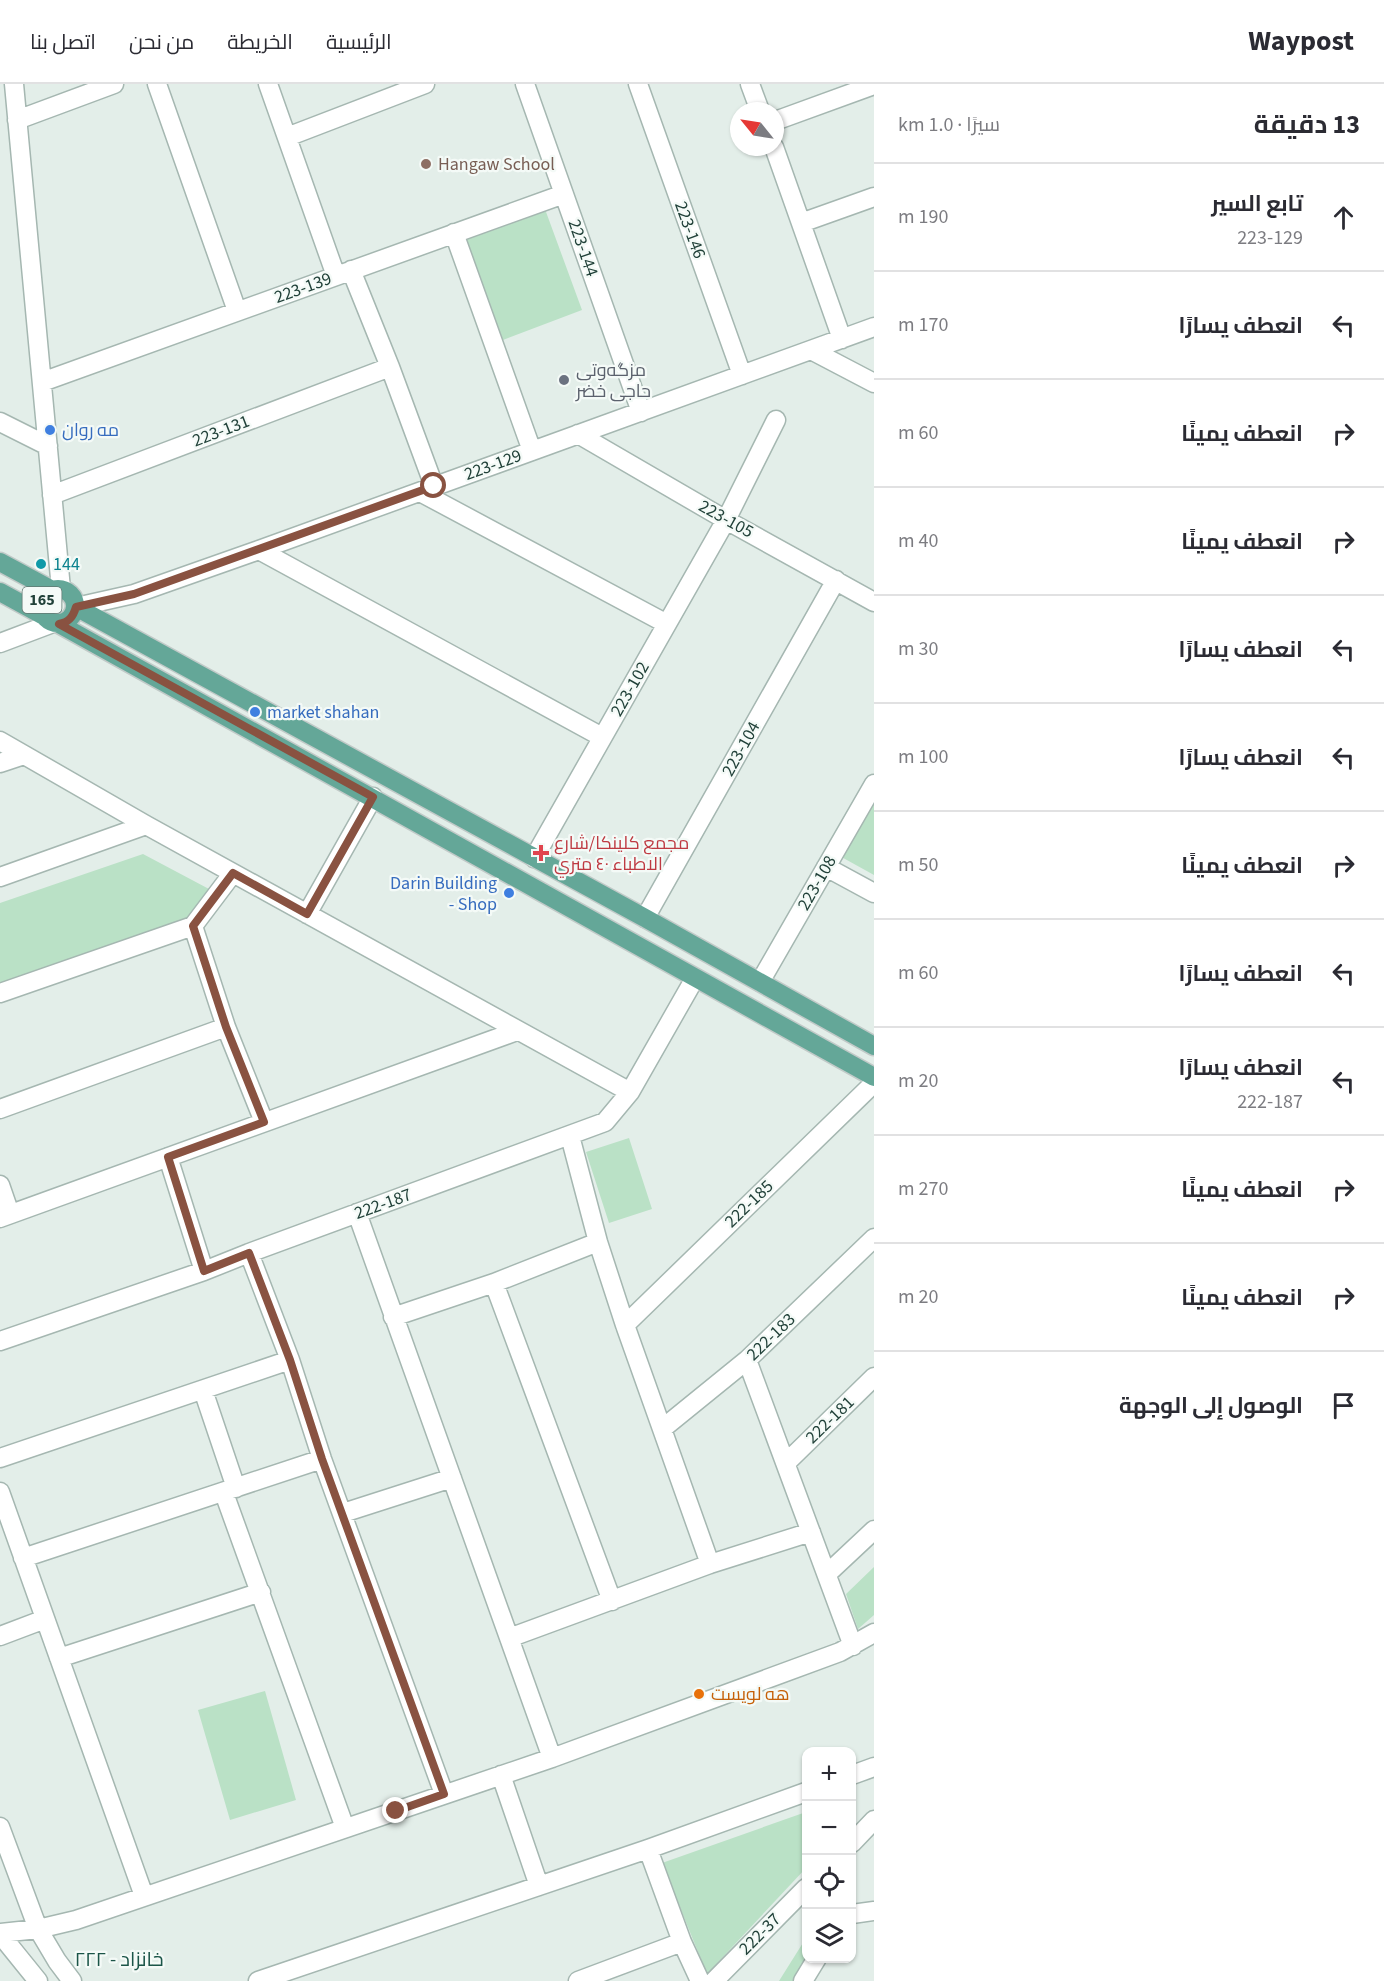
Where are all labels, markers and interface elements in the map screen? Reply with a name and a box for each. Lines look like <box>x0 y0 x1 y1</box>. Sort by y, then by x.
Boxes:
text: Waypost <box>1248 21 1354 61</box>
text: اتصل بنا <box>30 27 96 57</box>
text: من نحن <box>129 27 194 57</box>
text: الخريطة <box>227 27 293 57</box>
text: الرئيسية <box>326 27 392 57</box>
north arrow <box>730 102 784 156</box>
text: 13 دقيقة <box>1254 106 1360 143</box>
text: سيرًا · 1.0 km <box>898 111 1000 139</box>
place label: Hangaw School <box>438 152 555 177</box>
marker: Hangaw School <box>419 157 433 171</box>
text: تابع السير <box>1211 188 1303 220</box>
street label: 223-146 <box>668 198 712 262</box>
icon: ahead <box>1327 201 1360 234</box>
text: 190 m <box>898 203 948 231</box>
street label: 223-144 <box>562 216 604 280</box>
text: 223-129 <box>1237 224 1303 252</box>
street label: 223-139 <box>271 266 335 310</box>
icon: left <box>1327 309 1360 342</box>
text: انعطف يسارًا <box>1179 310 1303 342</box>
text: 170 m <box>898 311 948 339</box>
place label: مزگه‌وتی حاجی خضر <box>575 358 651 404</box>
marker: مزگه‌وتی حاجی خضر <box>557 373 571 387</box>
street label: 223-131 <box>189 409 253 453</box>
icon: right <box>1327 417 1360 450</box>
place label: مه روان <box>62 418 119 443</box>
text: انعطف يمينًا <box>1181 418 1303 450</box>
text: 60 m <box>898 419 938 447</box>
marker: مه روان <box>43 423 57 437</box>
street label: 223-129 <box>461 443 525 487</box>
route start <box>420 472 446 498</box>
street label: 223-105 <box>694 494 758 544</box>
icon: right <box>1327 525 1360 558</box>
text: انعطف يمينًا <box>1181 526 1303 558</box>
text: 40 m <box>898 527 938 555</box>
place label: 144 <box>53 552 80 577</box>
marker: 144 <box>34 557 48 571</box>
road number: 165 <box>22 587 62 613</box>
icon: left <box>1327 633 1360 666</box>
text: انعطف يسارًا <box>1179 634 1303 666</box>
text: 30 m <box>898 635 938 663</box>
street label: 223-102 <box>604 657 656 721</box>
place label: market shahan <box>267 700 379 725</box>
marker: market shahan <box>248 705 262 719</box>
street label: 223-104 <box>716 717 766 781</box>
icon: left <box>1327 741 1360 774</box>
text: انعطف يسارًا <box>1179 742 1303 774</box>
text: 100 m <box>898 743 948 771</box>
place label: مجمع كلينكا/شارع الاطباء ٤٠ متري <box>554 831 689 878</box>
marker: مجمع كلينكا/شارع الاطباء ٤٠ متري <box>532 844 550 862</box>
icon: right <box>1327 849 1360 882</box>
text: انعطف يمينًا <box>1181 850 1303 882</box>
street label: 223-108 <box>791 851 843 915</box>
text: 50 m <box>898 851 938 879</box>
place label: Darin Building - Shop <box>390 871 497 917</box>
marker: Darin Building - Shop <box>502 886 516 900</box>
icon: left <box>1327 957 1360 990</box>
text: انعطف يسارًا <box>1179 958 1303 990</box>
text: 60 m <box>898 959 938 987</box>
text: انعطف يسارًا <box>1179 1052 1303 1084</box>
icon: left <box>1327 1065 1360 1098</box>
text: 20 m <box>898 1067 938 1095</box>
text: 222-187 <box>1237 1088 1303 1116</box>
icon: right <box>1327 1173 1360 1206</box>
street label: 222-185 <box>719 1174 779 1234</box>
text: انعطف يمينًا <box>1181 1174 1303 1206</box>
text: 270 m <box>898 1175 948 1203</box>
street label: 222-187 <box>351 1182 415 1226</box>
icon: right <box>1327 1281 1360 1314</box>
text: انعطف يمينًا <box>1181 1282 1303 1314</box>
text: 20 m <box>898 1283 938 1311</box>
street label: 222-183 <box>741 1307 801 1367</box>
icon: arrive <box>1327 1389 1360 1422</box>
street label: 222-181 <box>800 1390 860 1450</box>
text: الوصول إلى الوجهة <box>1119 1390 1303 1422</box>
place label: هه لويست <box>711 1682 790 1707</box>
marker: هه لويست <box>692 1687 706 1701</box>
map controls <box>802 1747 856 1963</box>
button: + <box>802 1747 856 1801</box>
route end <box>382 1797 408 1823</box>
button: − <box>802 1801 856 1855</box>
button: locate <box>802 1855 856 1909</box>
street label: 222-37 <box>733 1907 787 1961</box>
button: layers <box>802 1909 856 1963</box>
district label: خانزاد - ٢٢٢ <box>74 1946 164 1974</box>

